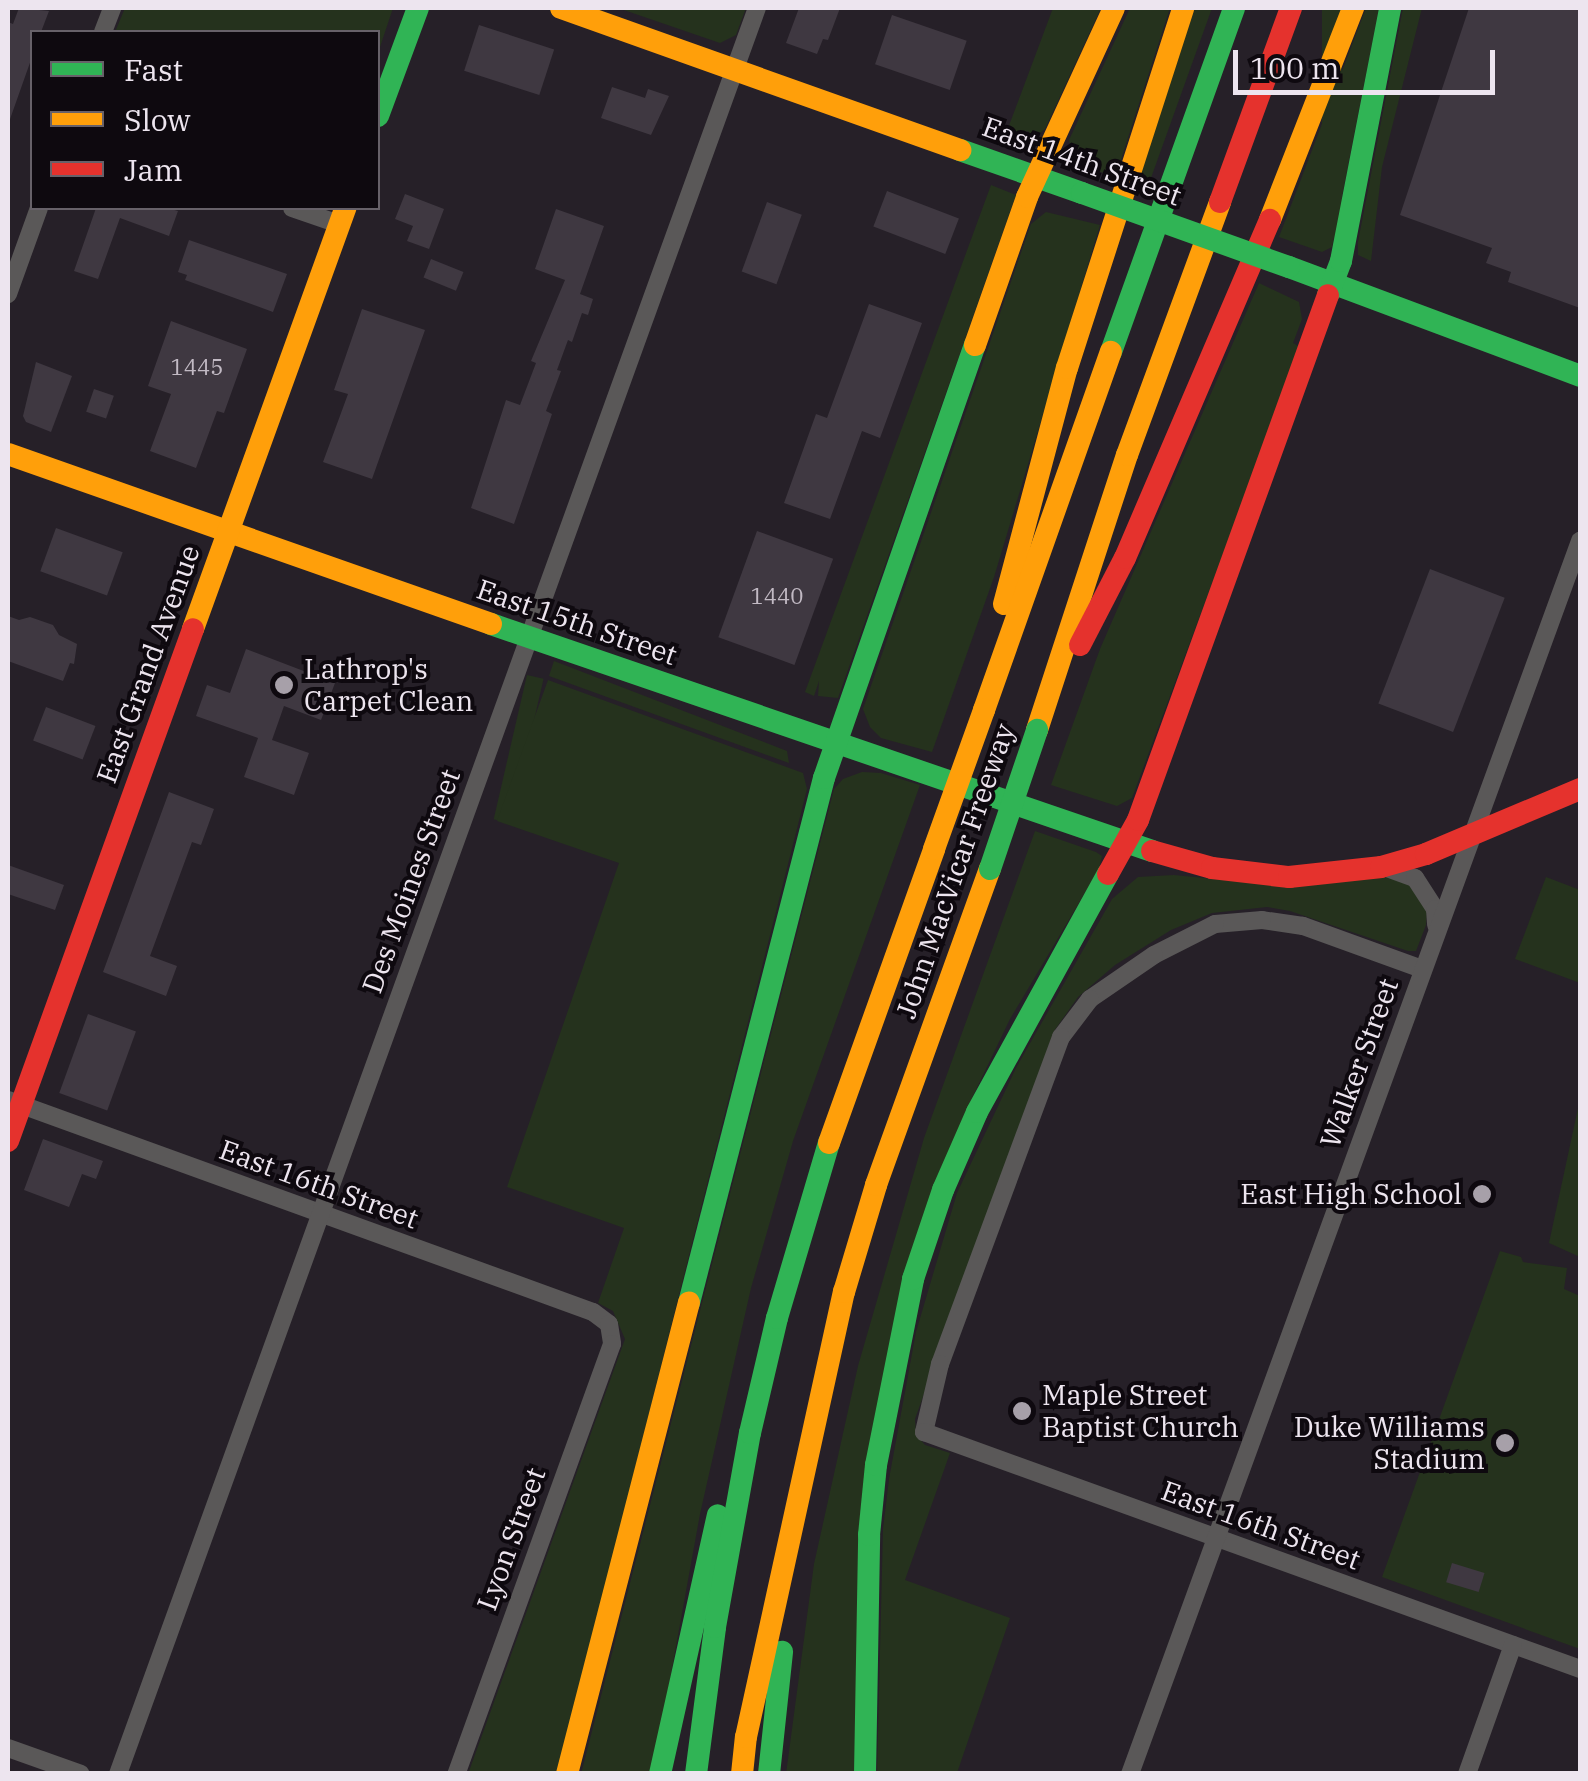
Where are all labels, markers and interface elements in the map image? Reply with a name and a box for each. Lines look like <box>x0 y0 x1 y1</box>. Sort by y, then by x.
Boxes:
legend <box>30 30 380 210</box>
scale bar <box>1238 30 1500 92</box>
text: 100 m <box>1250 48 1340 87</box>
text: Fast <box>124 50 183 89</box>
text: Slow <box>124 100 191 139</box>
street label: East 14th Street <box>978 109 1186 213</box>
text: Jam <box>124 150 183 189</box>
house number: 1445 <box>171 354 223 380</box>
street label: East Grand Avenue <box>89 540 207 788</box>
street label: East 15th Street <box>473 572 681 672</box>
house number: 1440 <box>751 583 803 609</box>
place label: Lathrop's Carpet Clean <box>304 652 473 718</box>
marker: Lathrop's Carpet Clean <box>273 674 295 696</box>
street label: John MacVicar Freeway <box>889 719 1021 1023</box>
street label: Des Moines Street <box>355 765 467 997</box>
street label: Walker Street <box>1313 974 1405 1152</box>
street label: East 16th Street <box>215 1132 423 1236</box>
place label: East High School <box>1240 1177 1462 1211</box>
marker: East High School <box>1471 1183 1493 1205</box>
place label: Maple Street Baptist Church <box>1042 1378 1239 1444</box>
marker: Maple Street Baptist Church <box>1011 1400 1033 1422</box>
place label: Duke Williams Stadium <box>1294 1410 1485 1476</box>
marker: Duke Williams Stadium <box>1494 1432 1516 1454</box>
street label: Lyon Street <box>470 1463 552 1615</box>
street label: East 16th Street <box>1157 1473 1365 1577</box>

